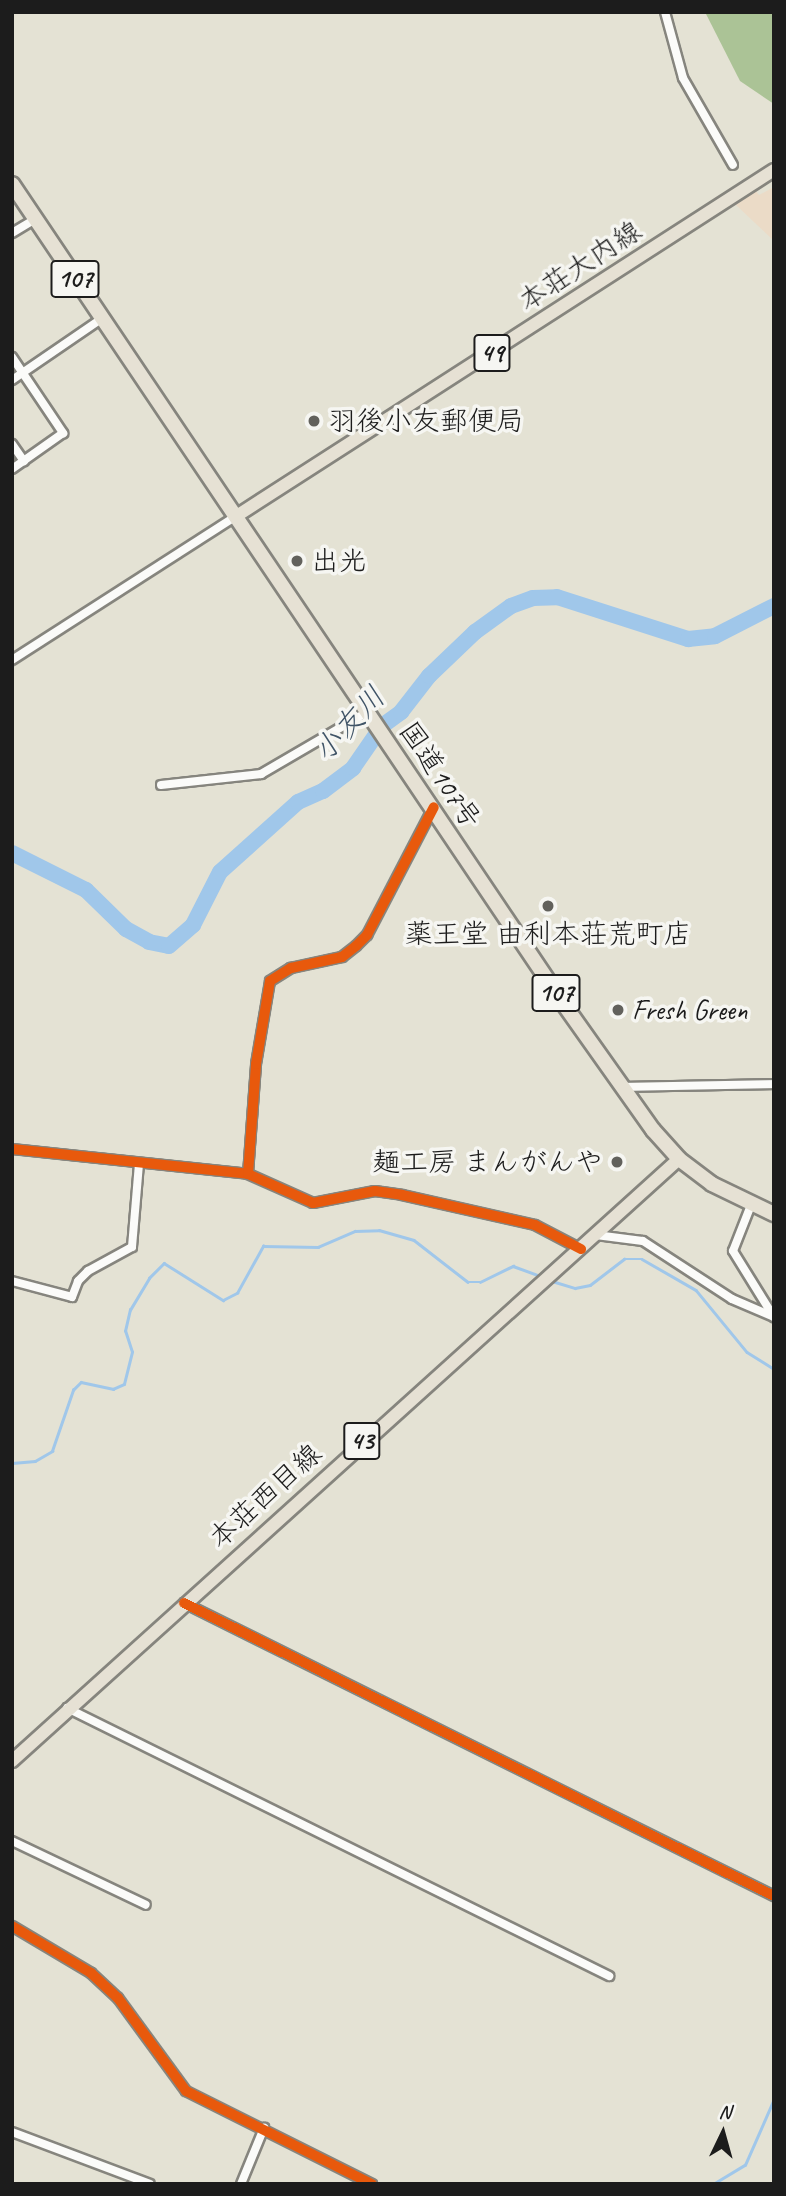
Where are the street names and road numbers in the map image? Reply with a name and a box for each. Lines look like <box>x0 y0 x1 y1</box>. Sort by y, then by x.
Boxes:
street label: 本荘大内線 <box>512 214 648 318</box>
road number: 107 <box>50 256 100 302</box>
road number: 49 <box>473 330 511 376</box>
street label: 国道107号 <box>392 715 488 835</box>
road number: 107 <box>532 970 580 1016</box>
road number: 43 <box>343 1418 381 1464</box>
street label: 本荘西目線 <box>202 1437 328 1555</box>

